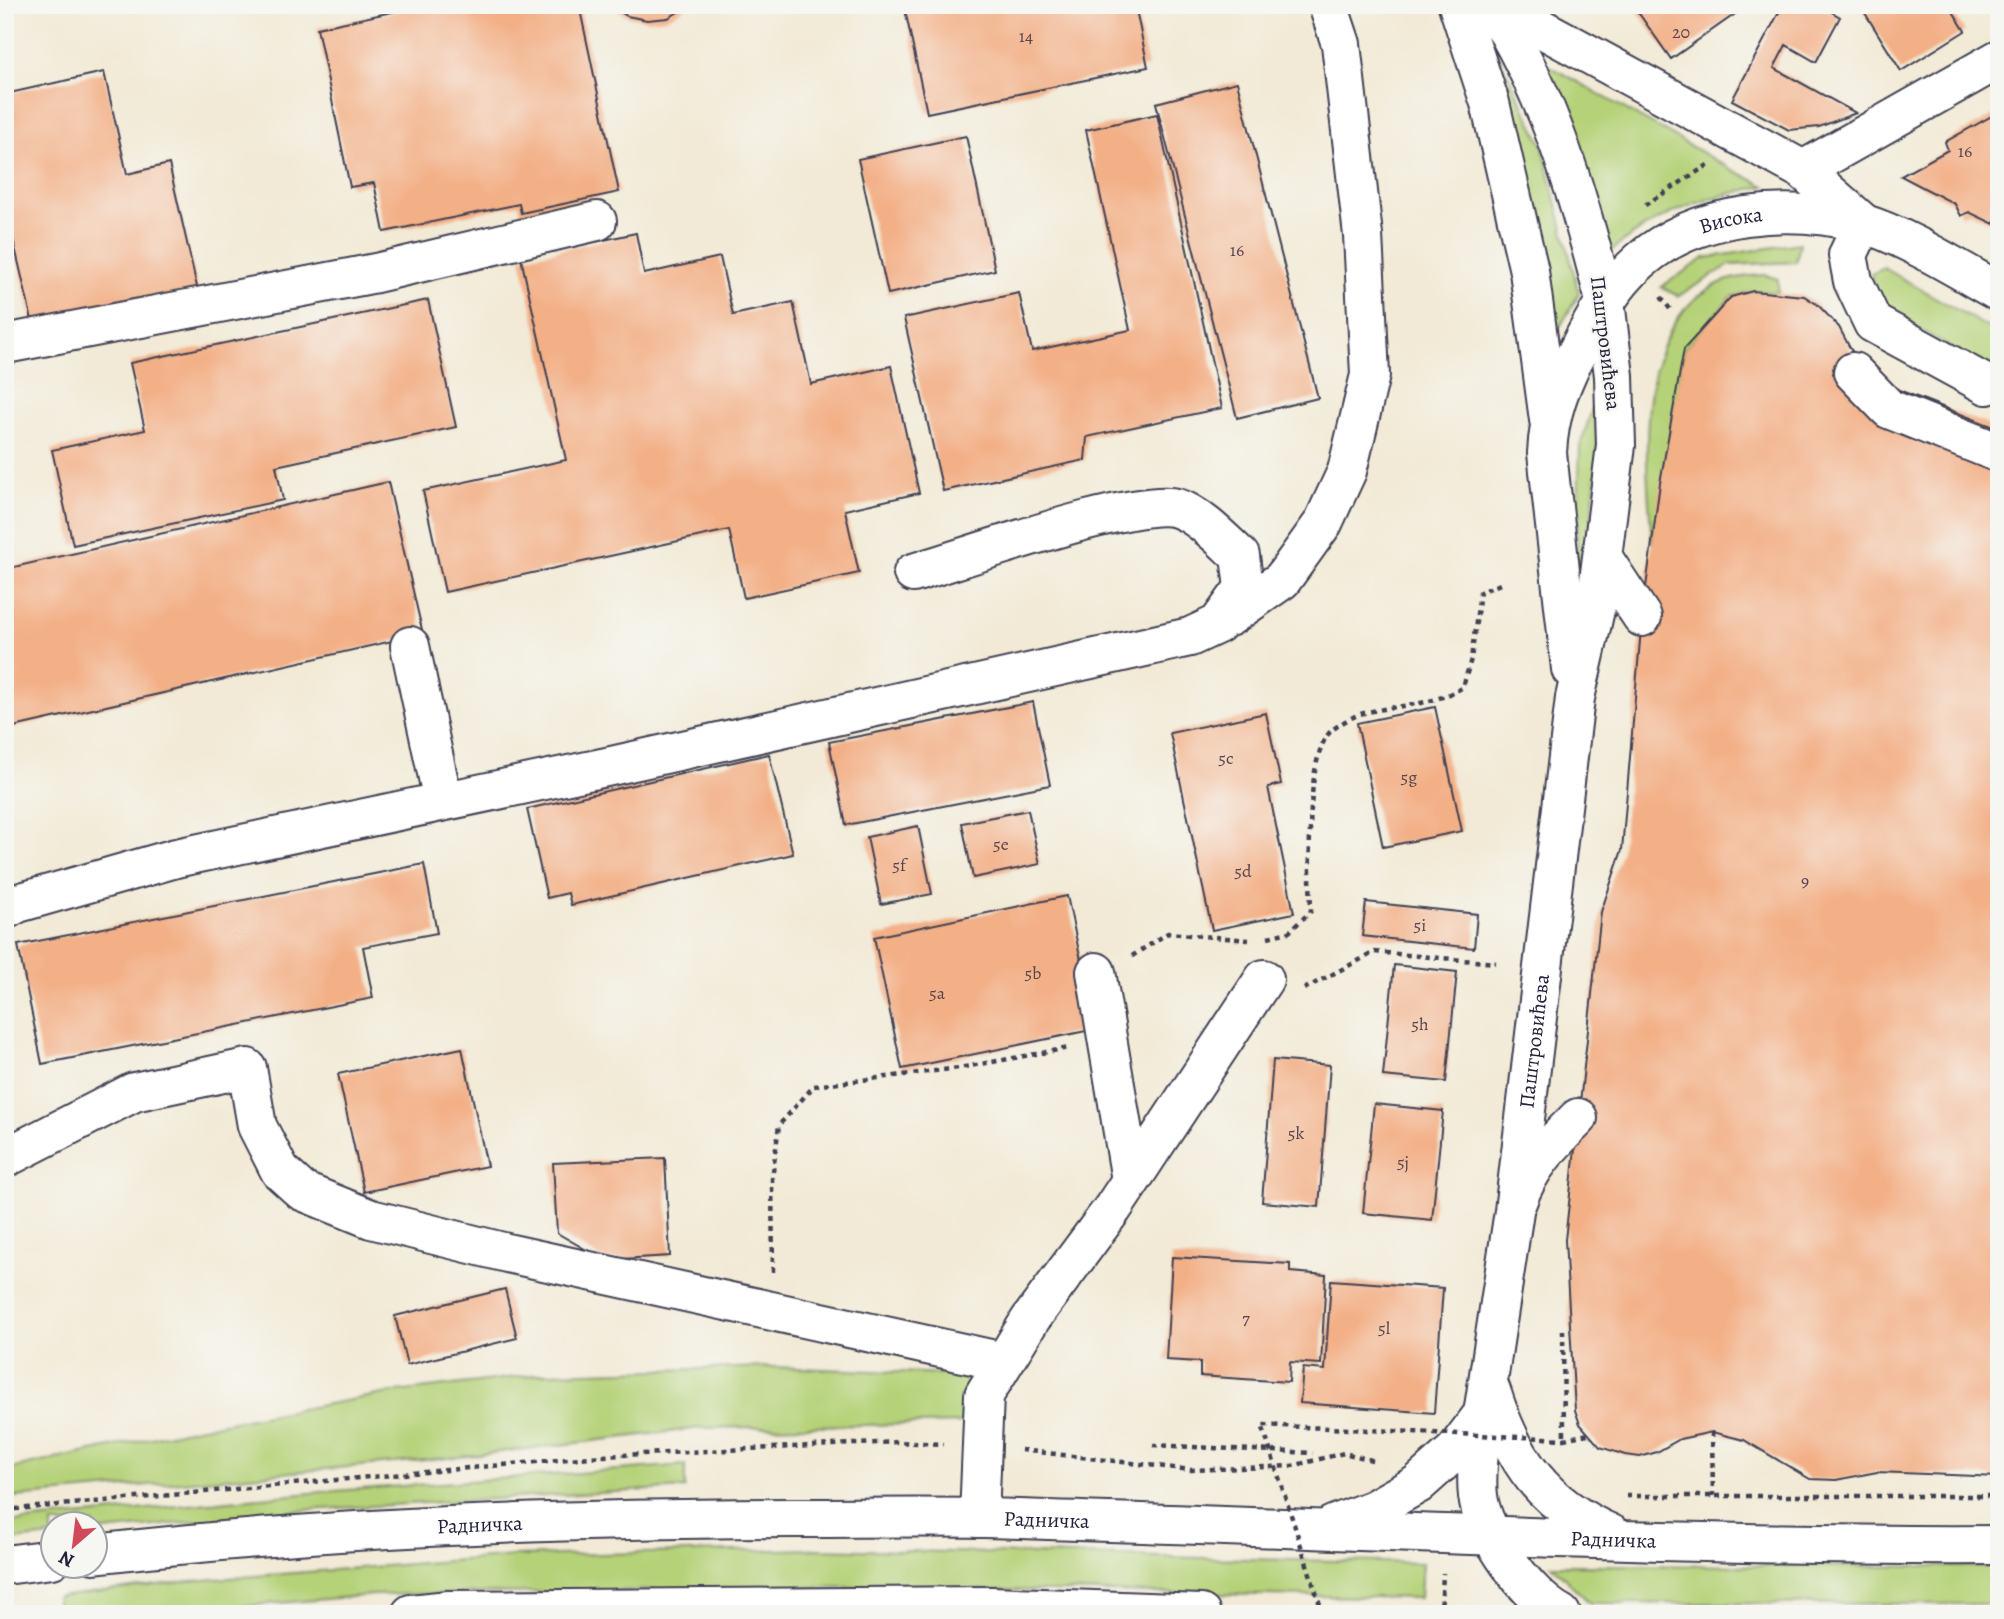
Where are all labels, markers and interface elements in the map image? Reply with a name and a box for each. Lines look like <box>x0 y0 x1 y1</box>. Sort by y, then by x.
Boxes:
house number: 20 <box>1672 20 1690 44</box>
house number: 14 <box>1019 24 1033 48</box>
house number: 16 <box>1958 139 1972 163</box>
street label: Висока <box>1695 200 1764 240</box>
house number: 16 <box>1230 238 1244 262</box>
street label: Паштровићева <box>1584 274 1628 412</box>
house number: 5c <box>1218 746 1234 770</box>
house number: 5g <box>1401 765 1417 789</box>
house number: 5e <box>993 832 1009 856</box>
house number: 5f <box>892 853 909 877</box>
house number: 5d <box>1234 859 1252 883</box>
house number: 9 <box>1801 869 1809 893</box>
house number: 5i <box>1414 913 1426 937</box>
house number: 5b <box>1025 961 1041 985</box>
street label: Паштровићева <box>1512 972 1556 1110</box>
house number: 5a <box>929 981 946 1005</box>
house number: 5h <box>1411 1012 1429 1036</box>
house number: 5k <box>1288 1121 1304 1145</box>
house number: 5j <box>1397 1150 1409 1174</box>
house number: 7 <box>1242 1306 1250 1330</box>
house number: 5l <box>1378 1316 1391 1340</box>
street label: Радничка <box>1003 1505 1090 1535</box>
street label: Радничка <box>436 1509 524 1541</box>
north arrow <box>38 1510 108 1580</box>
street label: Радничка <box>1570 1524 1657 1555</box>
text: N <box>54 1544 79 1574</box>

